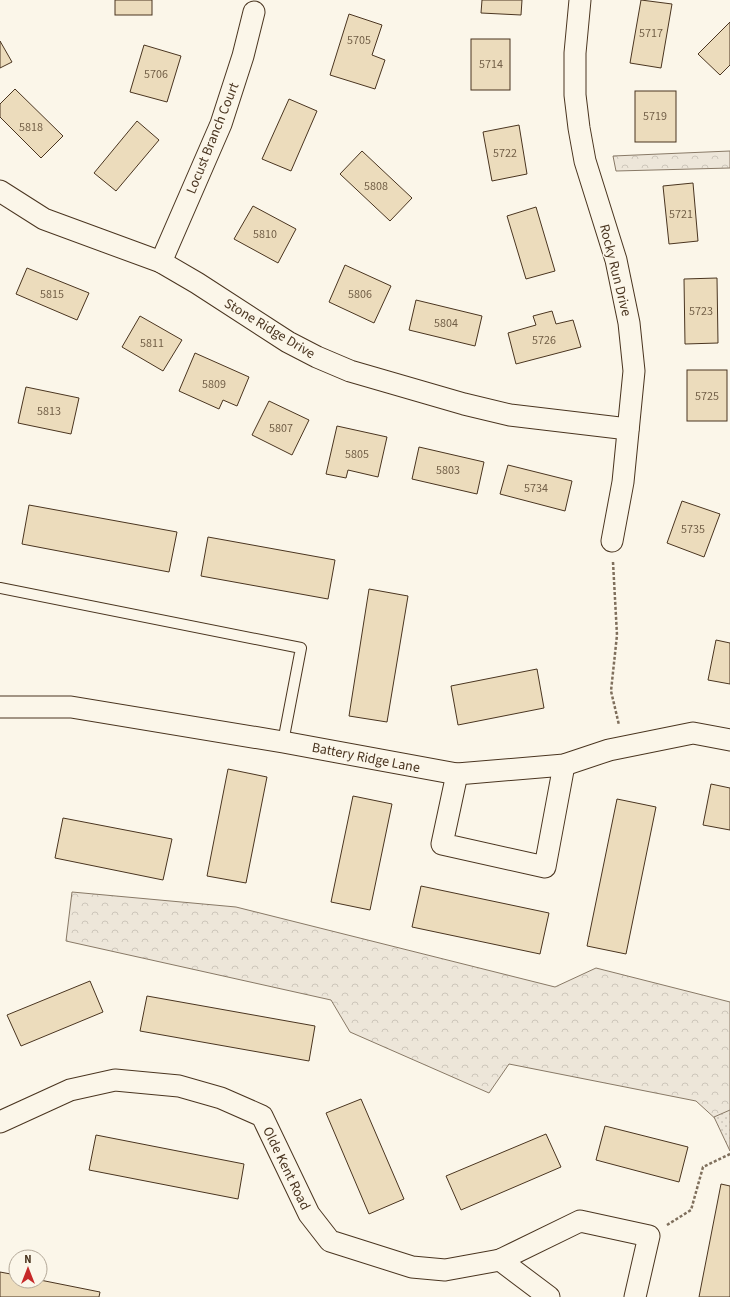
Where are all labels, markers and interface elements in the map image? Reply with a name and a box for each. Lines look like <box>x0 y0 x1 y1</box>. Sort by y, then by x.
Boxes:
house number: 5717 <box>639 25 663 42</box>
house number: 5705 <box>347 32 371 49</box>
house number: 5714 <box>479 56 503 73</box>
house number: 5706 <box>144 66 168 83</box>
street label: Locust Branch Court <box>181 79 244 197</box>
house number: 5719 <box>643 108 667 125</box>
house number: 5818 <box>19 119 43 136</box>
house number: 5722 <box>493 145 517 162</box>
house number: 5808 <box>364 178 388 195</box>
house number: 5721 <box>669 206 693 223</box>
street label: Rocky Run Drive <box>594 222 636 319</box>
house number: 5810 <box>253 226 277 243</box>
house number: 5815 <box>40 286 64 303</box>
house number: 5806 <box>348 286 372 303</box>
street label: Stone Ridge Drive <box>220 294 319 364</box>
house number: 5723 <box>689 303 713 320</box>
house number: 5804 <box>434 315 458 332</box>
house number: 5726 <box>532 332 556 349</box>
house number: 5811 <box>140 335 164 352</box>
house number: 5809 <box>202 376 226 393</box>
house number: 5725 <box>695 388 719 405</box>
house number: 5813 <box>37 403 61 420</box>
house number: 5807 <box>269 420 293 437</box>
house number: 5805 <box>345 446 369 463</box>
house number: 5803 <box>436 462 460 479</box>
house number: 5734 <box>524 480 548 497</box>
house number: 5735 <box>681 521 705 538</box>
street label: Battery Ridge Lane <box>310 738 422 778</box>
street label: Olde Kent Road <box>257 1123 315 1214</box>
north arrow <box>8 1249 48 1289</box>
text: N <box>24 1252 32 1267</box>

